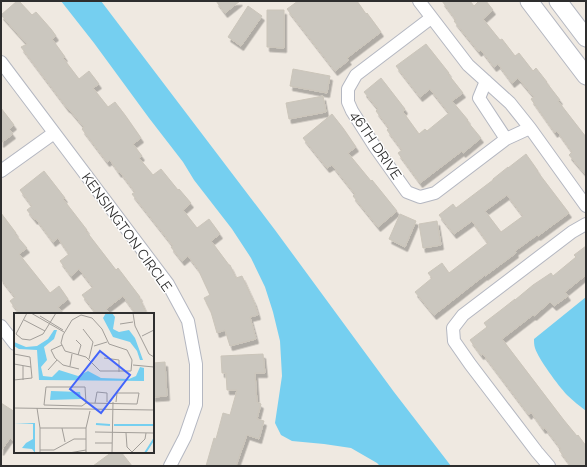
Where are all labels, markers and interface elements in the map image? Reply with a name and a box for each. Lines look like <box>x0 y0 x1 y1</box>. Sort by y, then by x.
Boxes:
street label: 46TH DRIVE <box>347 108 405 182</box>
street label: KENSINGTON CIRCLE <box>79 170 175 294</box>
inset map <box>14 313 154 453</box>

